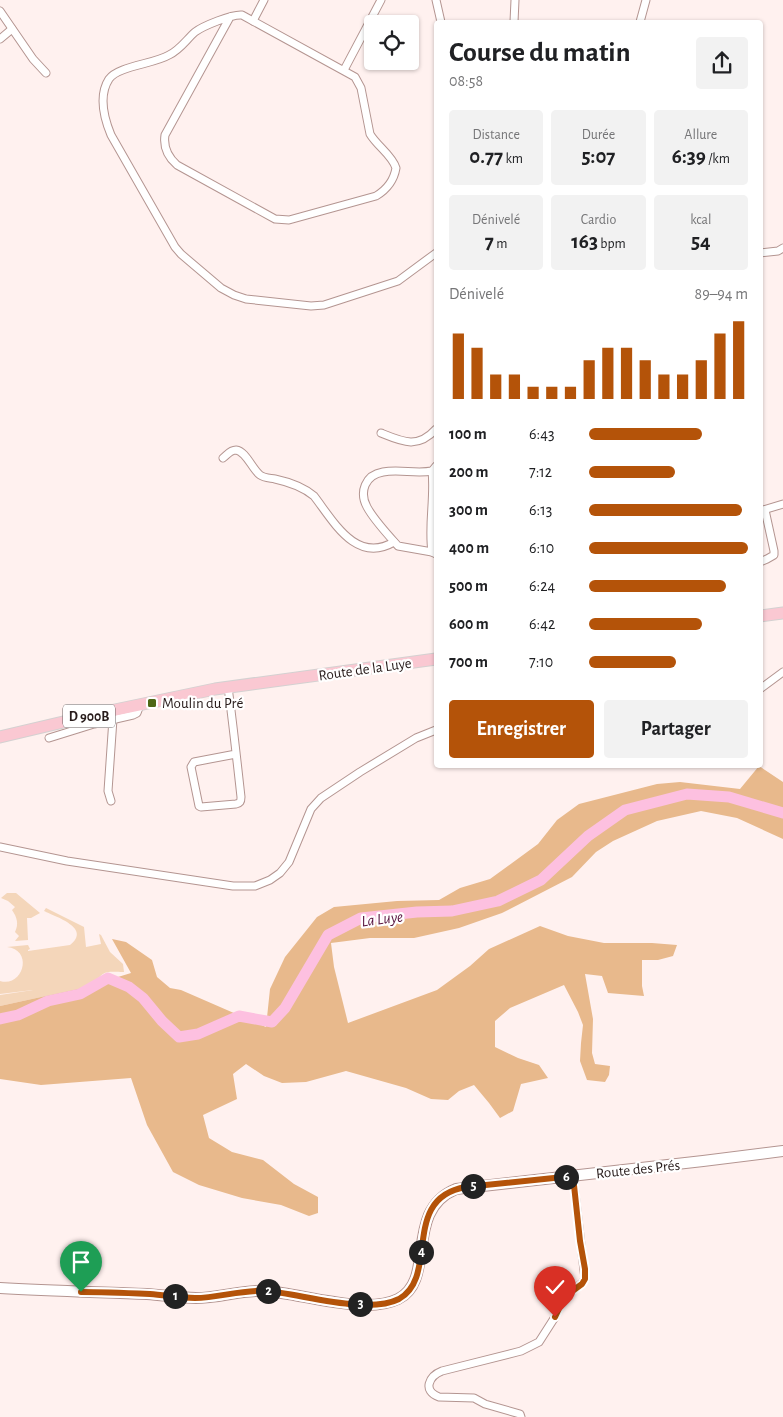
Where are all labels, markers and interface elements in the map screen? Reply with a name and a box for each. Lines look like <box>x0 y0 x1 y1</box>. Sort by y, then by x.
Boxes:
map controls <box>364 15 419 70</box>
button: locate <box>364 15 419 70</box>
button: share <box>696 37 748 89</box>
text: Course du matin <box>449 39 630 67</box>
text: 08:58 <box>449 73 483 89</box>
text: Distance <box>472 128 520 142</box>
text: Durée <box>582 128 615 142</box>
text: Allure <box>684 128 717 142</box>
text: 0.77 <box>469 146 503 167</box>
text: 5:07 <box>582 146 615 167</box>
text: 6:39 <box>672 146 706 167</box>
text: km <box>503 152 523 166</box>
text: /km <box>706 152 730 166</box>
text: Dénivelé <box>472 213 520 227</box>
text: Cardio <box>581 213 616 227</box>
text: kcal <box>690 213 712 227</box>
text: 7 <box>485 231 494 252</box>
text: 163 <box>571 231 598 252</box>
text: 54 <box>691 231 711 252</box>
text: m <box>494 237 507 251</box>
text: bpm <box>598 237 626 251</box>
text: Dénivelé <box>449 286 504 302</box>
text: 89–94 m <box>695 286 748 302</box>
text: 100 m <box>449 426 487 442</box>
text: 6:43 <box>529 426 554 442</box>
text: 200 m <box>449 464 489 480</box>
text: 7:12 <box>529 464 552 480</box>
text: 300 m <box>449 502 488 518</box>
text: 6:13 <box>529 502 552 518</box>
text: 400 m <box>449 540 489 556</box>
text: 6:10 <box>529 540 554 556</box>
text: 500 m <box>449 578 488 594</box>
text: 6:24 <box>529 578 555 594</box>
text: 600 m <box>449 616 489 632</box>
text: 6:42 <box>529 616 555 632</box>
text: 700 m <box>449 654 488 670</box>
text: 7:10 <box>529 654 553 670</box>
street label: Route de la Luye <box>318 656 413 683</box>
place label: Moulin du Pré <box>162 696 243 711</box>
marker: Moulin du Pré <box>146 697 158 709</box>
button: Enregistrer <box>449 700 594 758</box>
button: Partager <box>604 700 748 758</box>
road number: D 900B <box>63 704 115 728</box>
water label: La Luye <box>360 908 404 929</box>
street label: Route des Prés <box>595 1158 681 1181</box>
pin: 6 <box>554 1164 578 1190</box>
text: 6 <box>563 1170 570 1184</box>
pin: 5 <box>460 1174 486 1198</box>
text: 5 <box>470 1179 477 1193</box>
pin: 4 <box>408 1240 434 1264</box>
pin <box>60 1241 102 1292</box>
text: 4 <box>418 1245 425 1259</box>
icon: arrive <box>67 1248 95 1276</box>
pin <box>534 1266 576 1317</box>
icon: check <box>541 1273 569 1301</box>
pin: 2 <box>256 1278 280 1304</box>
pin: 1 <box>162 1284 188 1308</box>
text: 2 <box>265 1284 272 1298</box>
text: 1 <box>173 1289 178 1303</box>
pin: 3 <box>348 1292 372 1316</box>
text: 3 <box>357 1297 364 1311</box>

